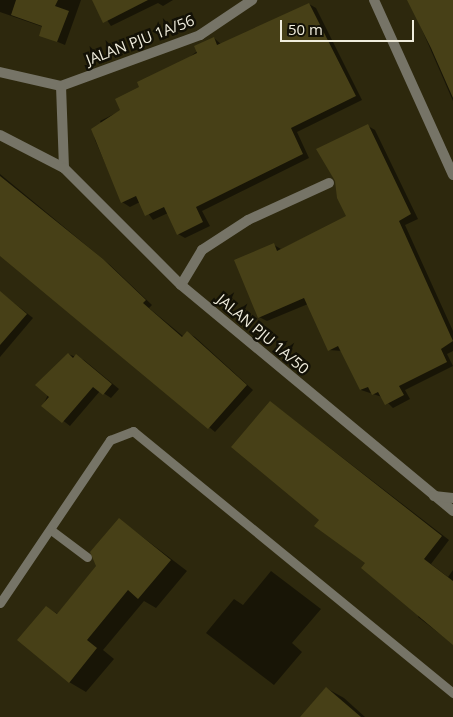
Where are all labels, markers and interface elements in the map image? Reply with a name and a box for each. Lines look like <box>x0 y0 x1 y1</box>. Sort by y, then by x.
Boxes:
scale bar <box>283 10 417 42</box>
street label: JALAN PJU 1A/56 <box>83 11 197 69</box>
text: 50 m <box>288 19 323 39</box>
street label: JALAN PJU 1A/50 <box>213 290 313 378</box>

